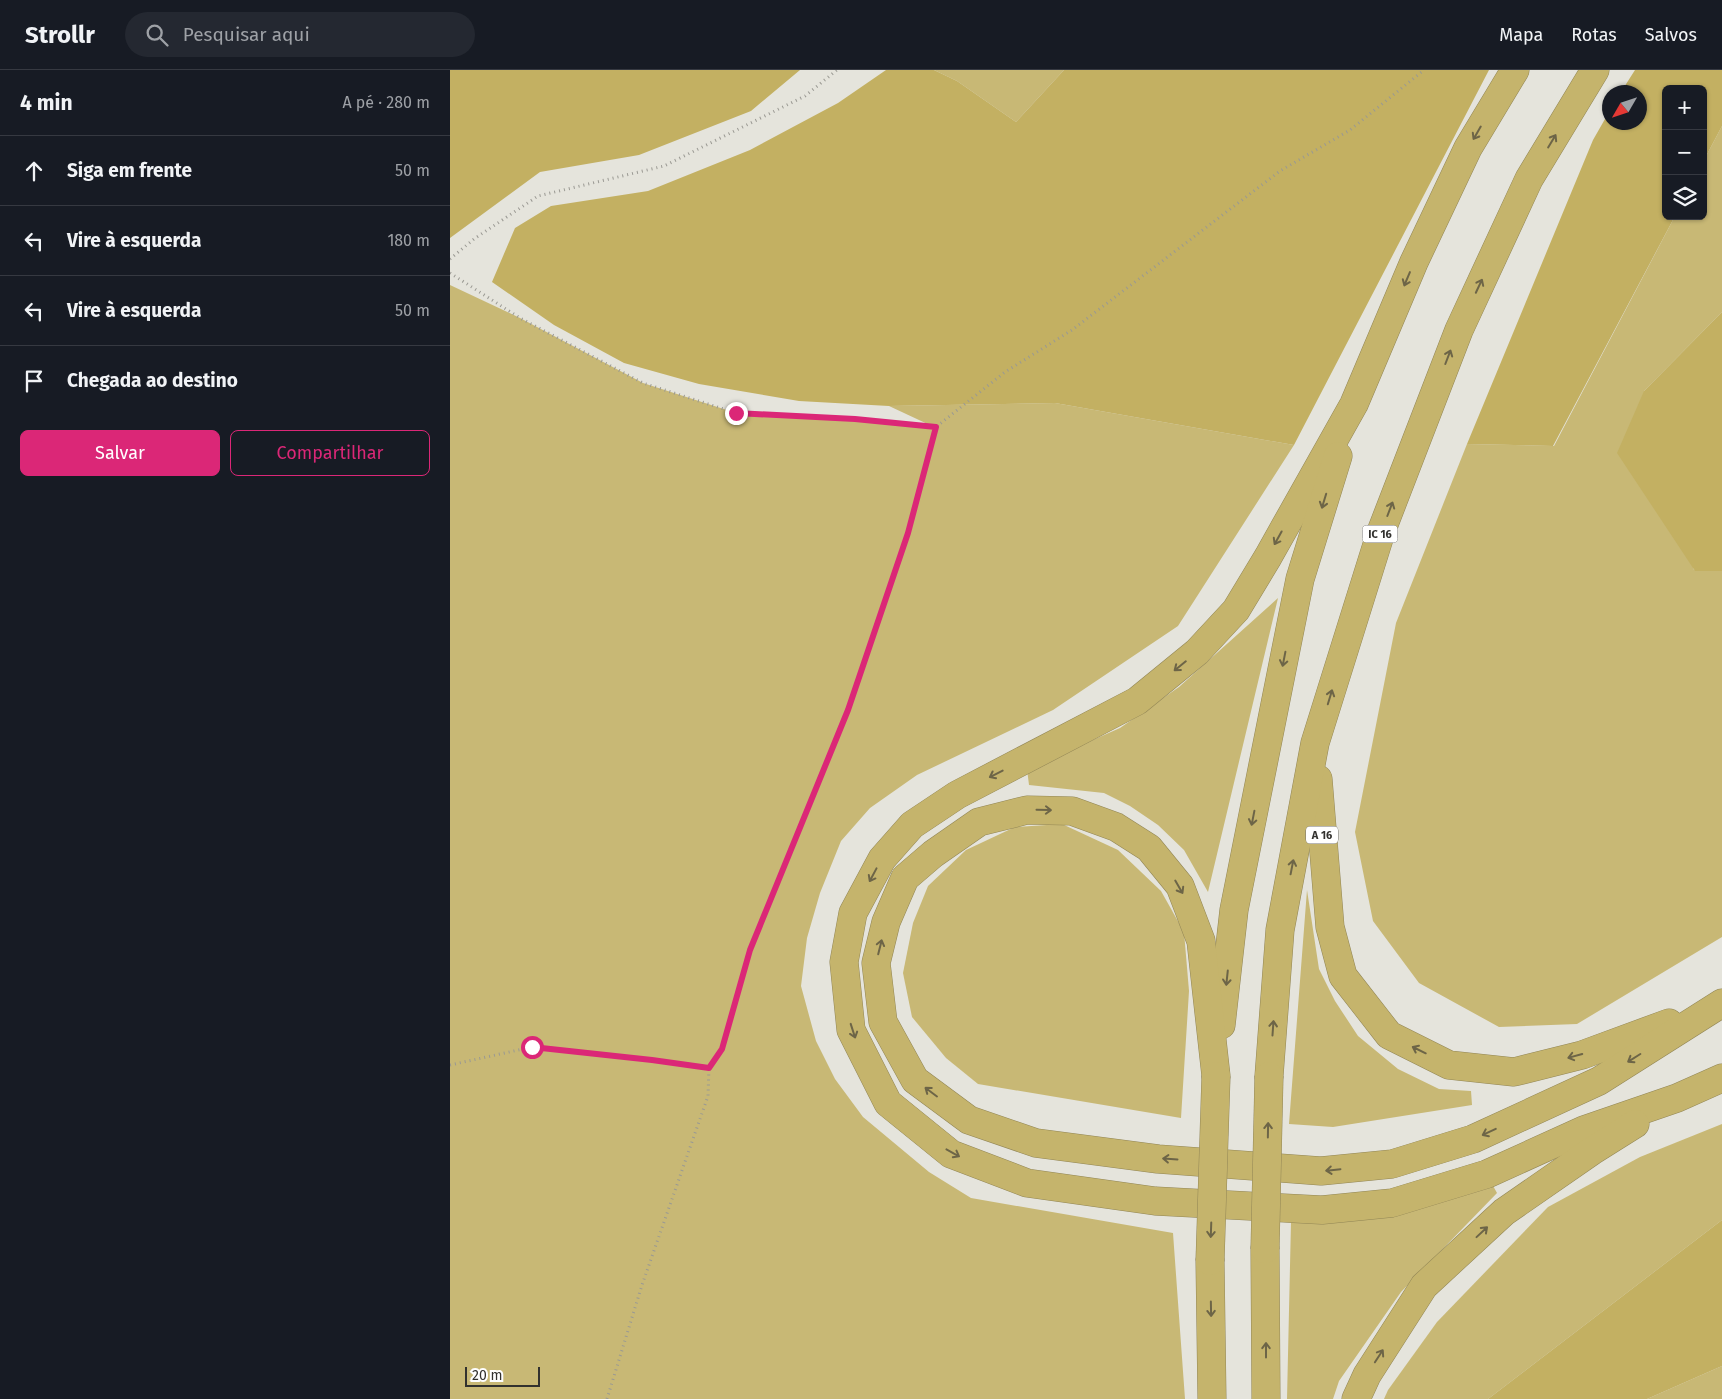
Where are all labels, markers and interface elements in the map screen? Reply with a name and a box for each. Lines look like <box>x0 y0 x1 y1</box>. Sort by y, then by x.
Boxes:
search box <box>125 12 475 57</box>
text: Strollr <box>25 21 95 49</box>
icon: search <box>143 21 171 49</box>
text: Pesquisar aqui <box>183 23 310 46</box>
text: Mapa <box>1499 24 1543 46</box>
text: Rotas <box>1571 24 1617 46</box>
text: Salvos <box>1645 24 1697 46</box>
north arrow <box>1602 85 1647 130</box>
map controls <box>1662 85 1707 220</box>
button: + <box>1662 85 1707 130</box>
text: 4 min <box>20 90 73 116</box>
text: A pé · 280 m <box>342 93 430 112</box>
one-way arrow <box>1472 125 1482 139</box>
button: − <box>1662 130 1707 175</box>
one-way arrow <box>1548 135 1558 149</box>
icon: ahead <box>20 157 48 185</box>
text: Siga em frente <box>67 159 192 182</box>
text: 50 m <box>395 161 430 180</box>
button: layers <box>1662 175 1707 220</box>
icon: left <box>20 227 48 255</box>
text: Vire à esquerda <box>67 229 201 252</box>
text: 180 m <box>387 231 430 250</box>
one-way arrow <box>1402 271 1412 286</box>
one-way arrow <box>1475 279 1485 294</box>
icon: left <box>20 297 48 325</box>
text: Vire à esquerda <box>67 299 201 322</box>
text: 50 m <box>395 301 430 320</box>
one-way arrow <box>1444 350 1453 365</box>
icon: arrive <box>20 367 48 395</box>
text: Chegada ao destino <box>67 369 238 392</box>
route end <box>725 402 748 425</box>
button: Salvar <box>20 430 220 476</box>
button: Compartilhar <box>230 430 430 476</box>
one-way arrow <box>1319 493 1328 509</box>
one-way arrow <box>1386 501 1395 516</box>
road number: IC 16 <box>1362 526 1398 542</box>
one-way arrow <box>1273 531 1283 545</box>
one-way arrow <box>1279 650 1289 666</box>
one-way arrow <box>1174 661 1187 672</box>
one-way arrow <box>1325 689 1335 705</box>
one-way arrow <box>989 770 1004 779</box>
one-way arrow <box>1035 806 1051 815</box>
one-way arrow <box>1247 810 1257 826</box>
road number: A 16 <box>1306 826 1338 844</box>
one-way arrow <box>1288 859 1298 875</box>
one-way arrow <box>868 868 878 883</box>
one-way arrow <box>1174 879 1184 893</box>
one-way arrow <box>876 939 885 955</box>
one-way arrow <box>1222 970 1232 986</box>
one-way arrow <box>1268 1020 1277 1036</box>
one-way arrow <box>849 1023 858 1038</box>
route start <box>521 1036 544 1059</box>
one-way arrow <box>1412 1045 1427 1054</box>
one-way arrow <box>1568 1052 1584 1062</box>
one-way arrow <box>1628 1054 1642 1064</box>
one-way arrow <box>924 1087 938 1097</box>
one-way arrow <box>1263 1122 1273 1138</box>
one-way arrow <box>1482 1127 1497 1137</box>
one-way arrow <box>945 1149 959 1159</box>
one-way arrow <box>1163 1155 1179 1164</box>
one-way arrow <box>1325 1165 1341 1174</box>
one-way arrow <box>1206 1222 1216 1238</box>
one-way arrow <box>1476 1226 1489 1238</box>
one-way arrow <box>1206 1301 1216 1317</box>
one-way arrow <box>1261 1343 1271 1359</box>
one-way arrow <box>1374 1349 1385 1363</box>
scale bar <box>465 1364 540 1387</box>
text: 20 m <box>472 1367 502 1384</box>

